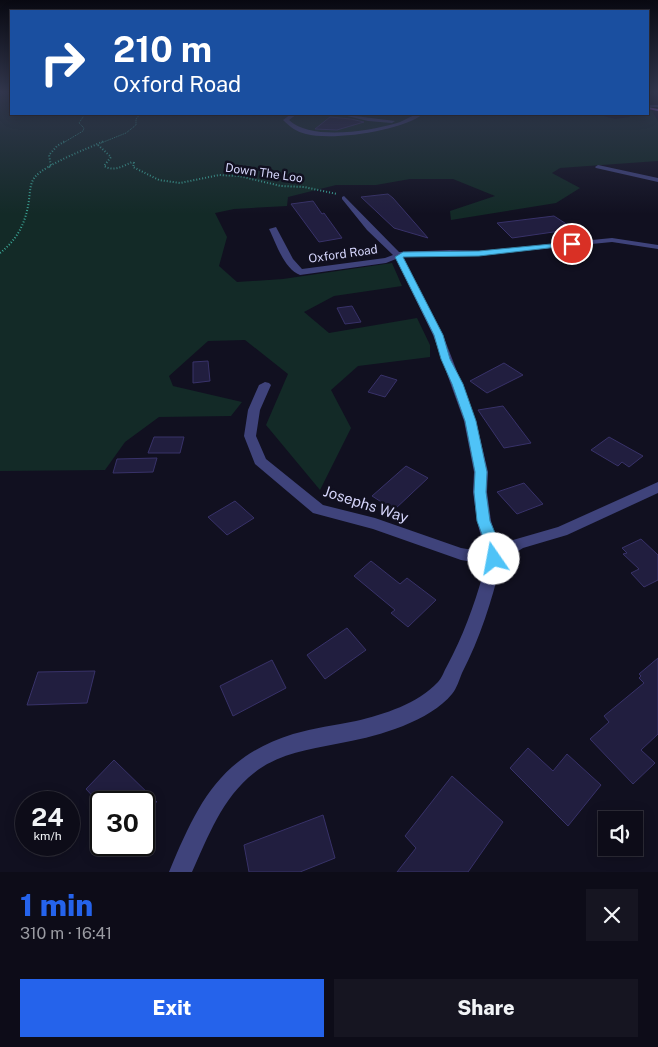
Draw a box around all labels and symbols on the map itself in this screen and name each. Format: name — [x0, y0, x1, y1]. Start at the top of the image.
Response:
street label: Down The Loo — [224, 161, 304, 185]
pin — [551, 223, 593, 265]
street label: Oxford Road — [307, 242, 379, 266]
street label: Josephs Way — [321, 482, 411, 526]
position arrow — [467, 532, 519, 584]
speed limit sign: 30 — [90, 791, 155, 856]

